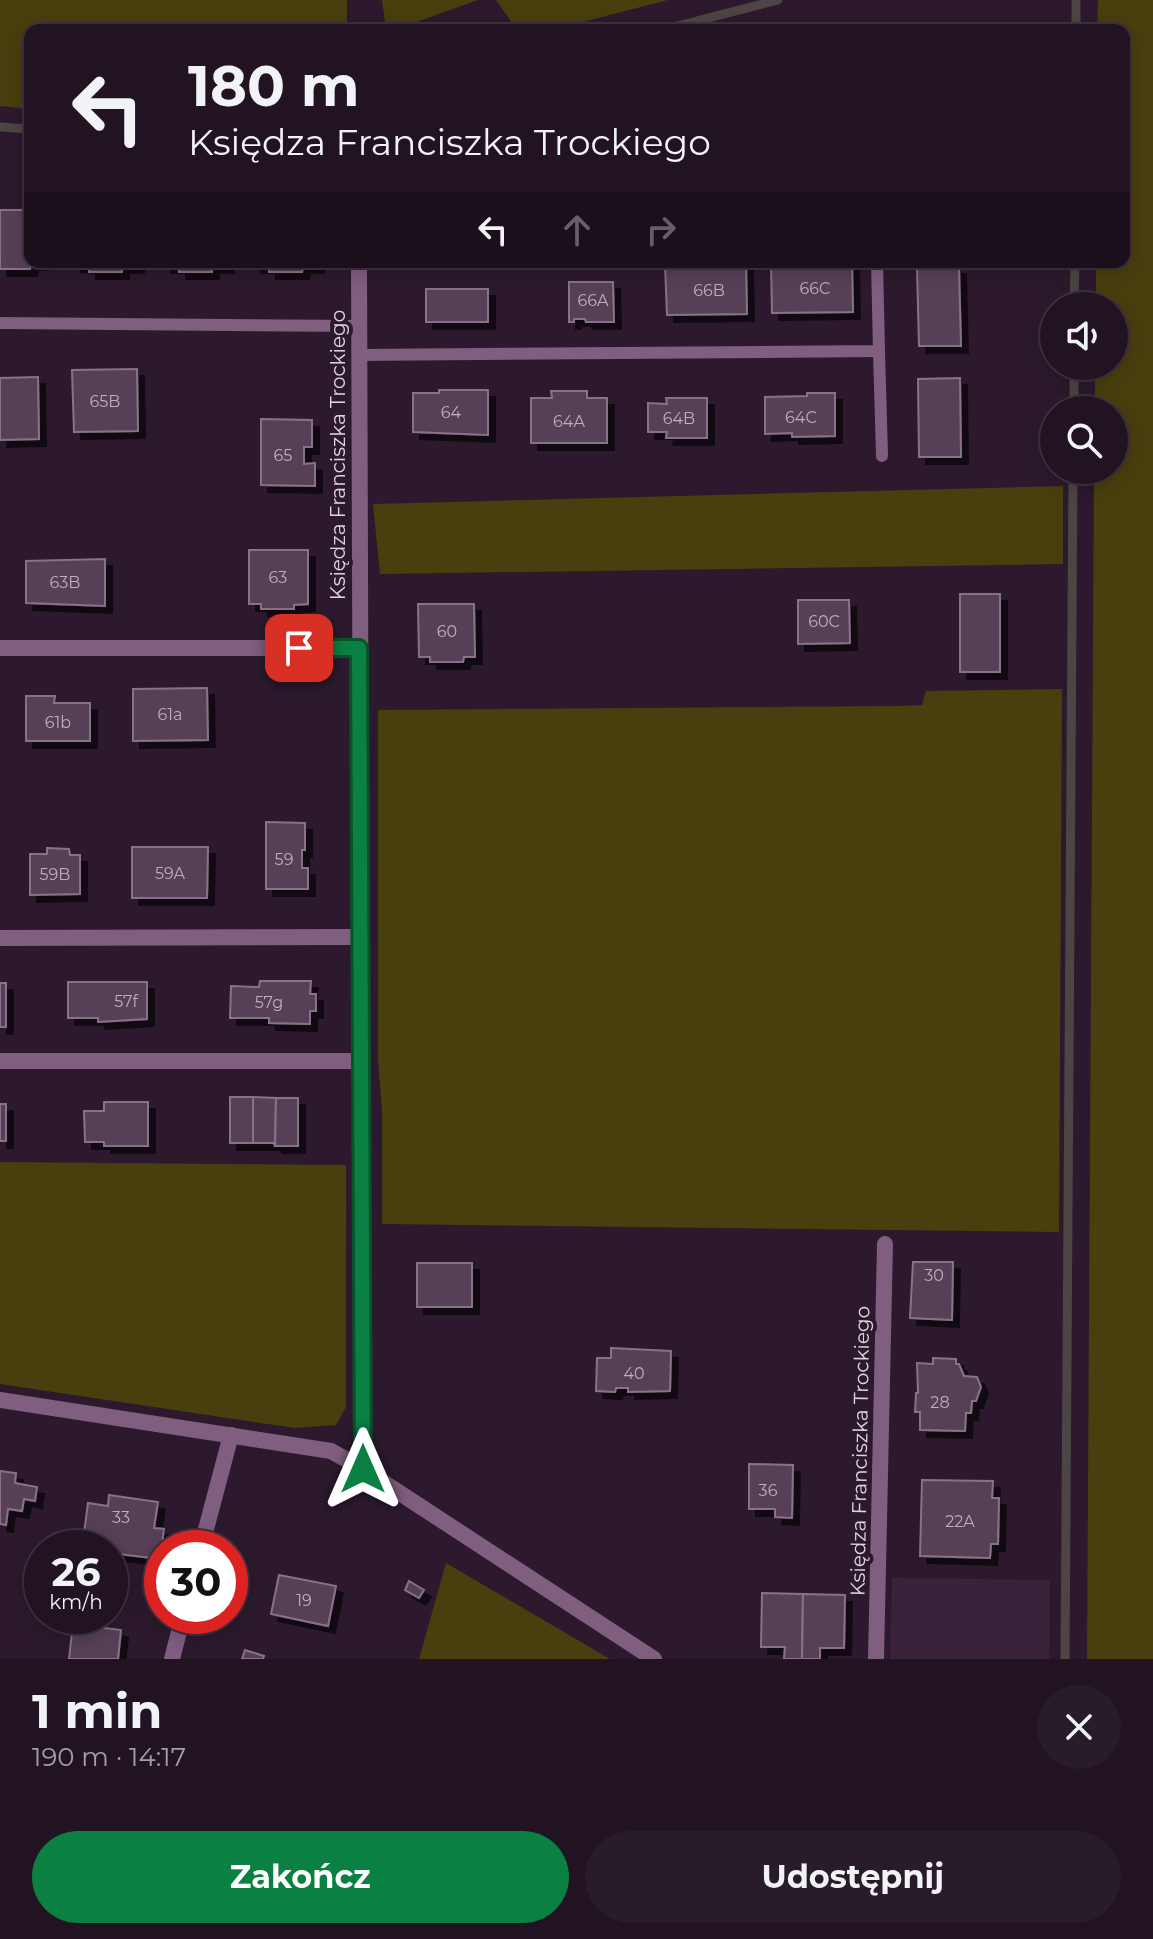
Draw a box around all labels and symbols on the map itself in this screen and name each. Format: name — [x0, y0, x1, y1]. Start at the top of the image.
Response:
house number: 66C — [800, 279, 830, 298]
house number: 66B — [693, 281, 725, 300]
house number: 66A — [577, 291, 609, 310]
street label: Księdza Franciszka Trockiego — [326, 310, 350, 600]
house number: 65B — [90, 392, 120, 411]
house number: 64 — [441, 403, 462, 422]
house number: 64C — [785, 408, 817, 427]
house number: 64B — [663, 409, 695, 428]
house number: 64A — [553, 412, 585, 431]
house number: 65 — [274, 446, 292, 465]
house number: 63 — [269, 568, 287, 587]
house number: 63B — [50, 573, 80, 592]
house number: 60C — [808, 612, 840, 631]
pin — [265, 614, 333, 682]
house number: 60 — [437, 622, 457, 641]
house number: 61a — [158, 705, 182, 724]
house number: 61b — [45, 713, 71, 732]
house number: 59 — [275, 850, 293, 869]
house number: 59A — [155, 864, 186, 883]
house number: 59B — [40, 865, 70, 884]
house number: 57f — [114, 992, 138, 1011]
house number: 57g — [255, 993, 283, 1012]
house number: 30 — [924, 1266, 944, 1285]
street label: Księdza Franciszka Trockiego — [845, 1306, 875, 1596]
house number: 40 — [623, 1364, 645, 1383]
house number: 28 — [930, 1393, 950, 1412]
position arrow — [321, 1427, 405, 1511]
house number: 36 — [759, 1481, 778, 1500]
house number: 33 — [112, 1508, 130, 1527]
house number: 22A — [945, 1512, 975, 1531]
speed limit sign: 30 — [144, 1530, 248, 1634]
house number: 19 — [296, 1591, 312, 1610]

